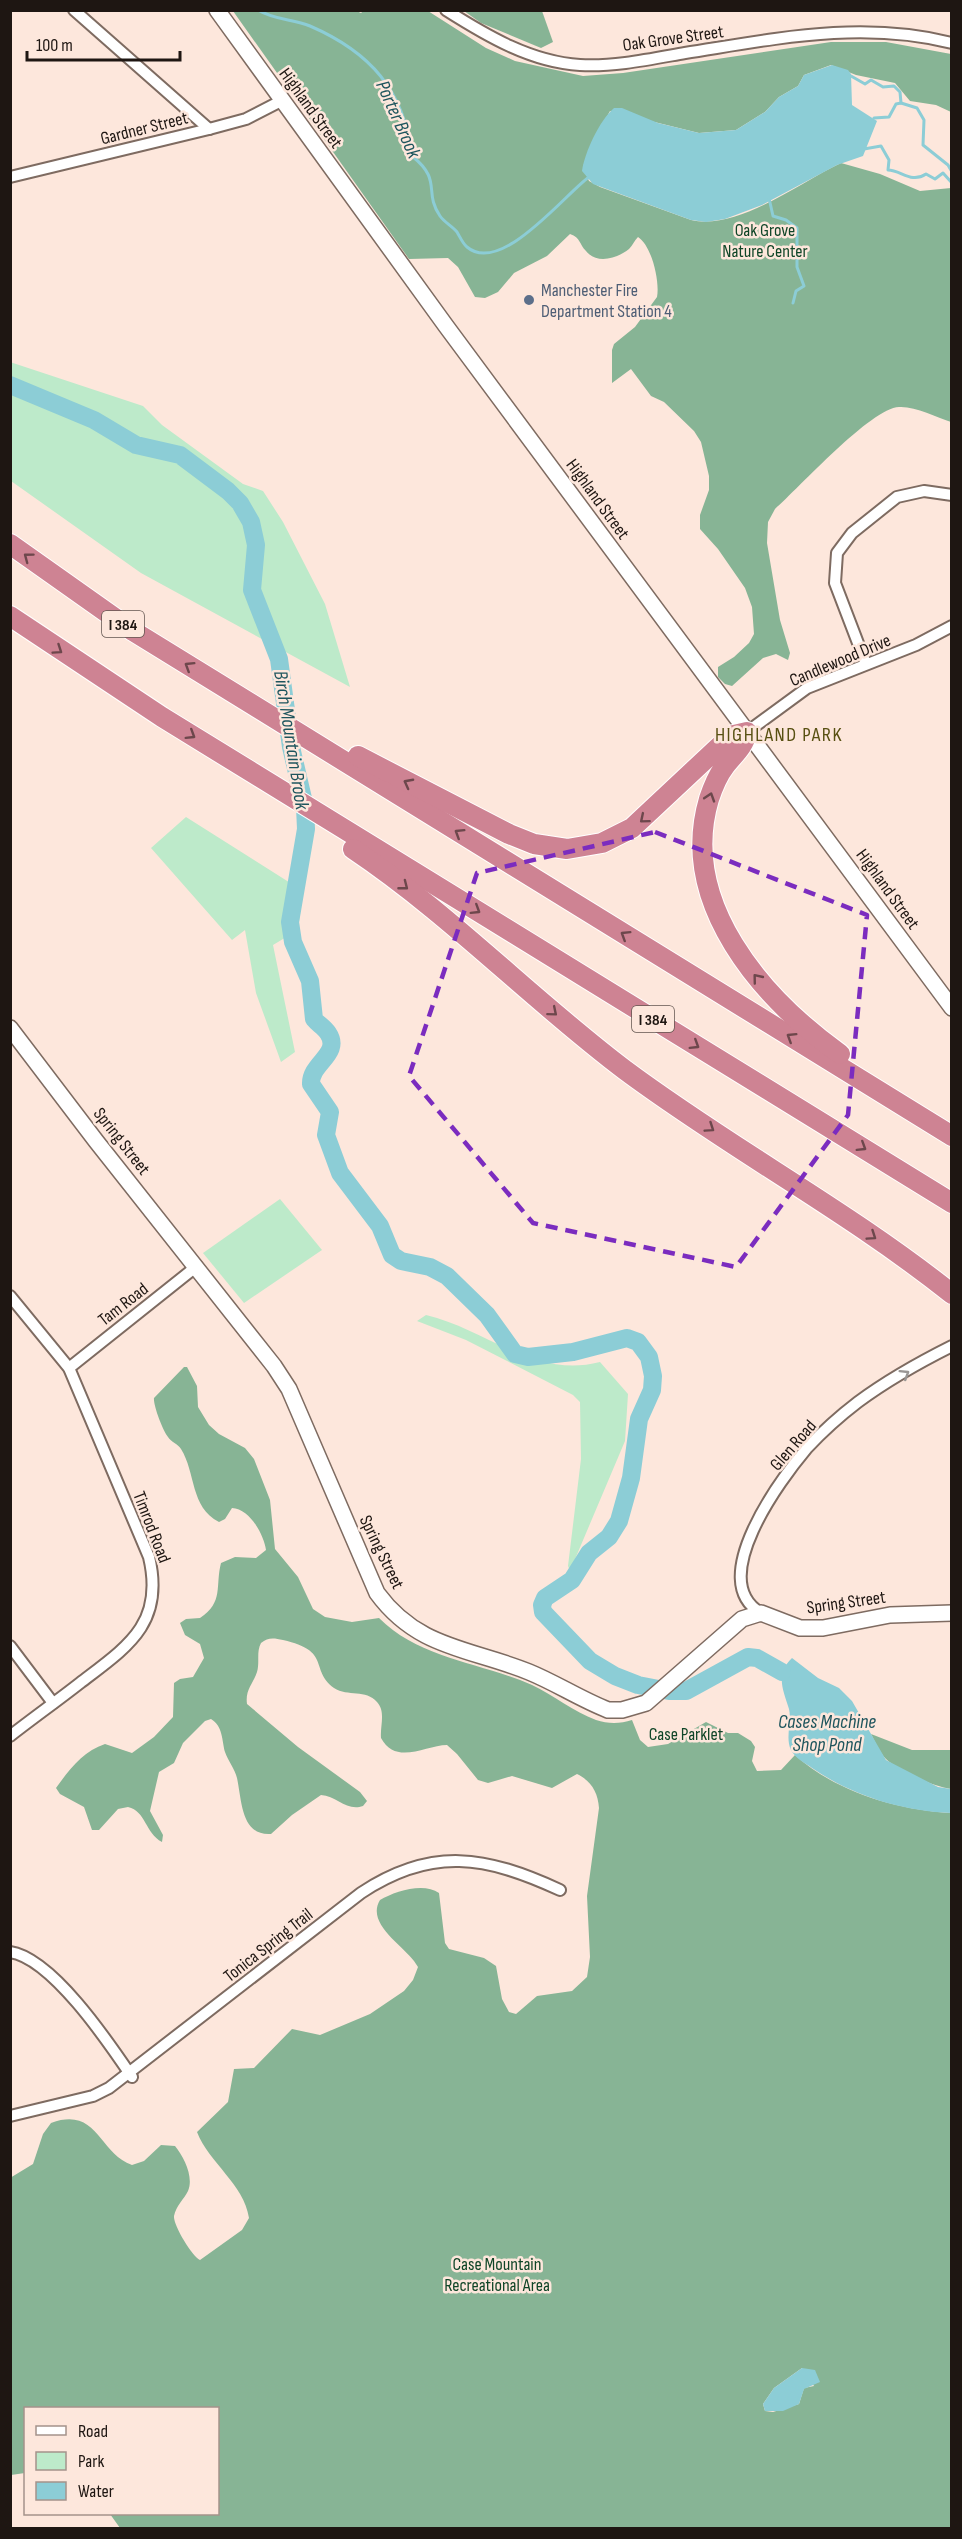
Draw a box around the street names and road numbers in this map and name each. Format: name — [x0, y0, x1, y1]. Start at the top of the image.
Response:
street label: Oak Grove Street — [621, 21, 725, 56]
street label: Highland Street — [275, 64, 347, 153]
street label: Gardner Street — [98, 107, 190, 149]
street label: Highland Street — [562, 455, 634, 544]
road number: I 384 — [102, 611, 144, 637]
street label: Candlewood Drive — [786, 630, 894, 691]
street label: Highland Street — [852, 845, 924, 934]
road number: I 384 — [632, 1006, 674, 1032]
street label: Spring Street — [89, 1104, 155, 1179]
street label: Tam Road — [94, 1278, 152, 1330]
street label: Glen Road — [766, 1416, 821, 1475]
street label: Timrod Road — [128, 1488, 175, 1566]
street label: Spring Street — [355, 1512, 409, 1593]
street label: Spring Street — [805, 1587, 887, 1618]
street label: Tonica Spring Trail — [220, 1904, 317, 1987]

